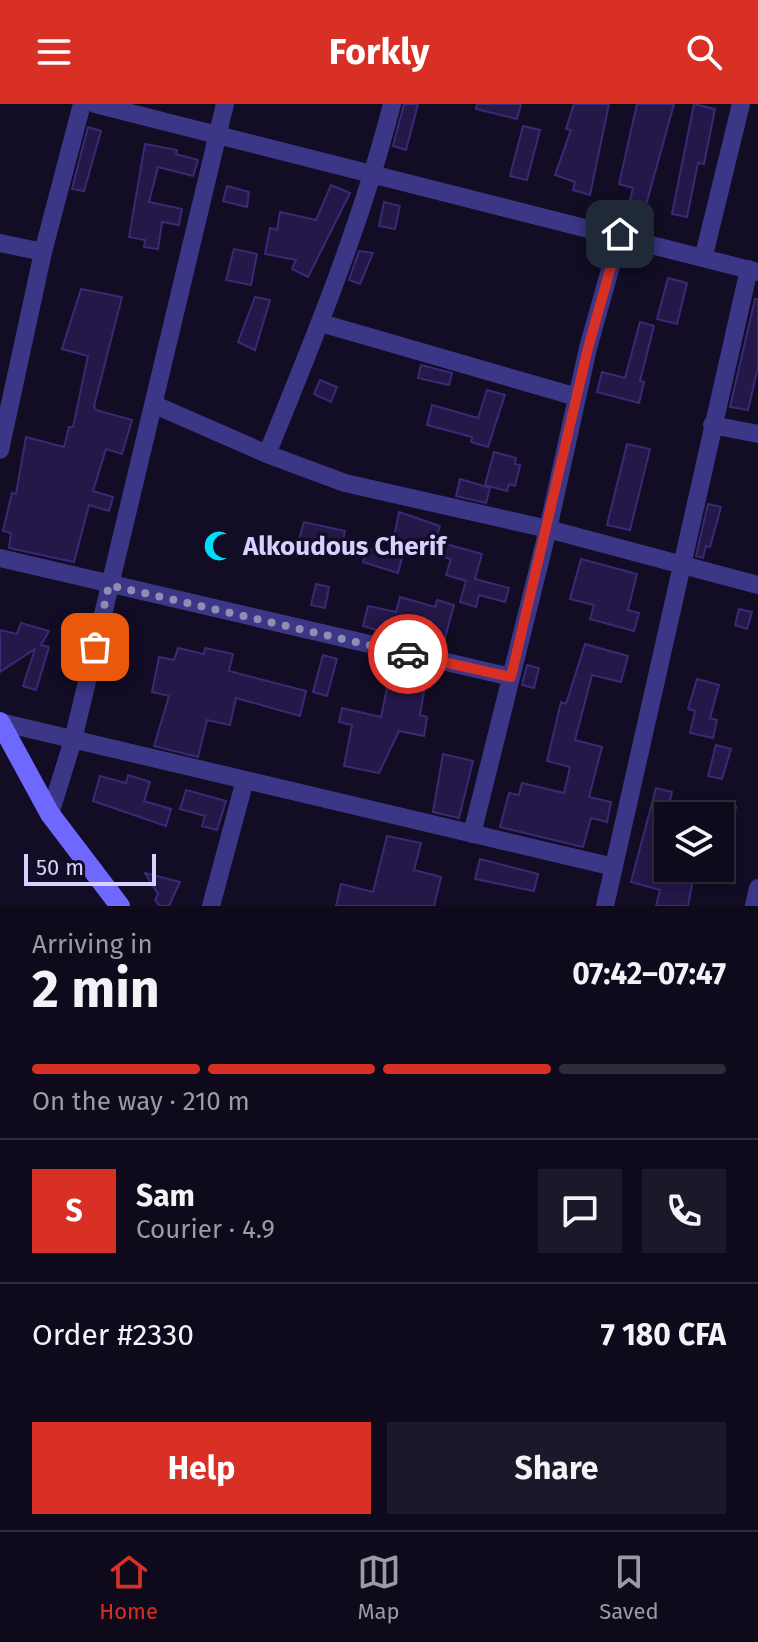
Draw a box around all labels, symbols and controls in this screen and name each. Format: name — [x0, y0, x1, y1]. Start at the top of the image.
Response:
icon: menu — [32, 30, 76, 74]
text: Forkly — [329, 30, 429, 74]
icon: search — [682, 30, 726, 74]
pin — [586, 200, 654, 268]
icon: home — [598, 212, 642, 256]
mosque icon: Alkoudous Cherif — [202, 529, 236, 563]
place label: Alkoudous Cherif — [242, 531, 448, 562]
pin — [61, 613, 129, 681]
courier — [368, 614, 448, 694]
icon: bag — [73, 625, 117, 669]
icon: car — [386, 632, 430, 676]
map controls — [654, 802, 734, 882]
button: layers — [654, 802, 734, 882]
scale bar — [24, 850, 156, 886]
text: 50 m — [36, 854, 84, 881]
text: Arriving in — [32, 929, 153, 960]
text: 07:42–07:47 — [572, 956, 726, 992]
text: 2 min — [32, 958, 160, 1021]
text: On the way · 210 m — [32, 1086, 250, 1117]
button: chat — [538, 1169, 622, 1253]
button: phone — [642, 1169, 726, 1253]
text: Sam — [136, 1178, 195, 1214]
text: S — [65, 1193, 83, 1229]
text: Courier · 4.9 — [136, 1214, 275, 1245]
text: Order #2330 — [32, 1317, 194, 1353]
text: 7 180 CFA — [601, 1317, 726, 1353]
button: Help — [32, 1422, 371, 1514]
button: Share — [387, 1422, 726, 1514]
tab: Home — [99, 1550, 158, 1625]
tab: Map — [357, 1550, 401, 1625]
tab: Saved — [599, 1550, 659, 1625]

